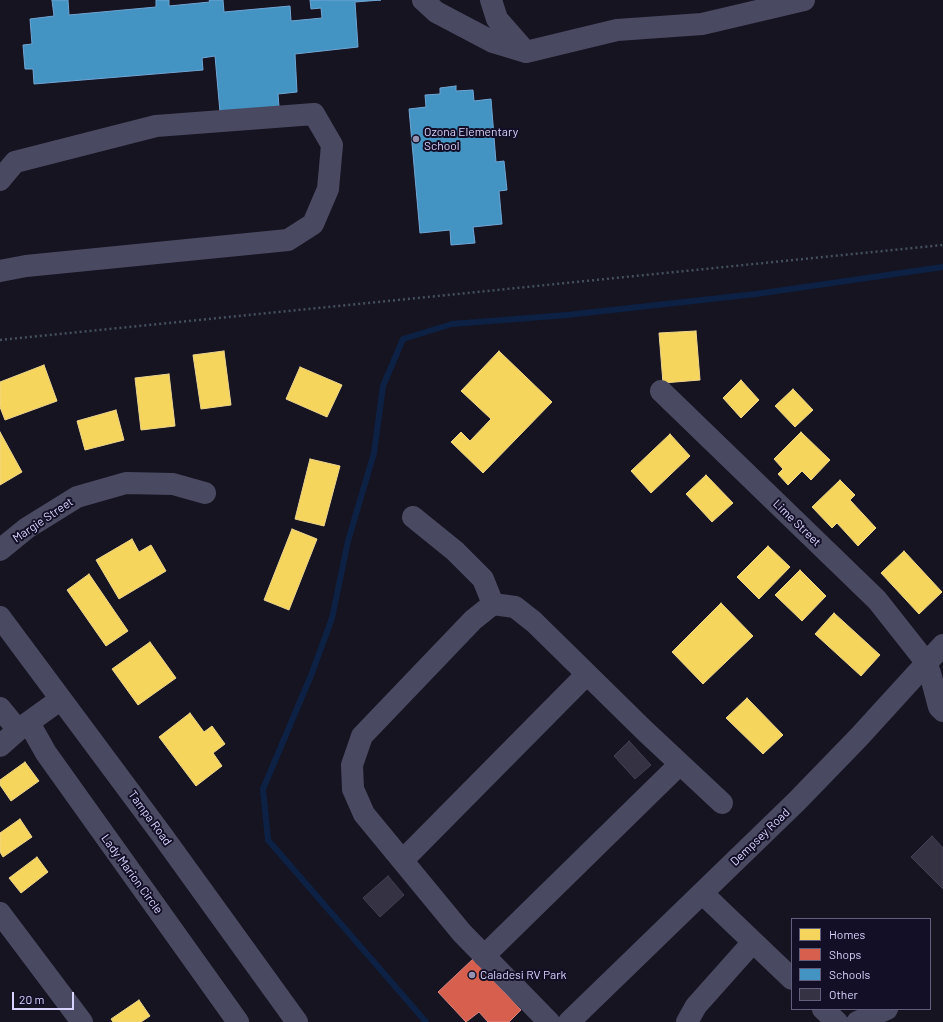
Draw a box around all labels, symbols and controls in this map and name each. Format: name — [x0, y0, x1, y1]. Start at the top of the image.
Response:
place label: Ozona Elementary School — [424, 125, 518, 153]
marker: Ozona Elementary School — [411, 134, 421, 144]
street label: Margie Street — [10, 494, 76, 546]
street label: Lime Street — [770, 497, 824, 549]
street label: Tampa Road — [125, 788, 175, 848]
street label: Dempsey Road — [727, 805, 793, 869]
street label: Lady Marion Circle — [98, 831, 166, 917]
legend — [791, 918, 931, 1010]
text: Homes — [829, 927, 865, 941]
text: Shops — [829, 947, 861, 961]
text: Schools — [829, 967, 870, 981]
place label: Caladesi RV Park — [480, 968, 567, 982]
marker: Caladesi RV Park — [467, 970, 477, 980]
scale bar — [14, 984, 76, 1010]
text: Other — [829, 987, 858, 1001]
text: 20 m — [19, 992, 45, 1006]

